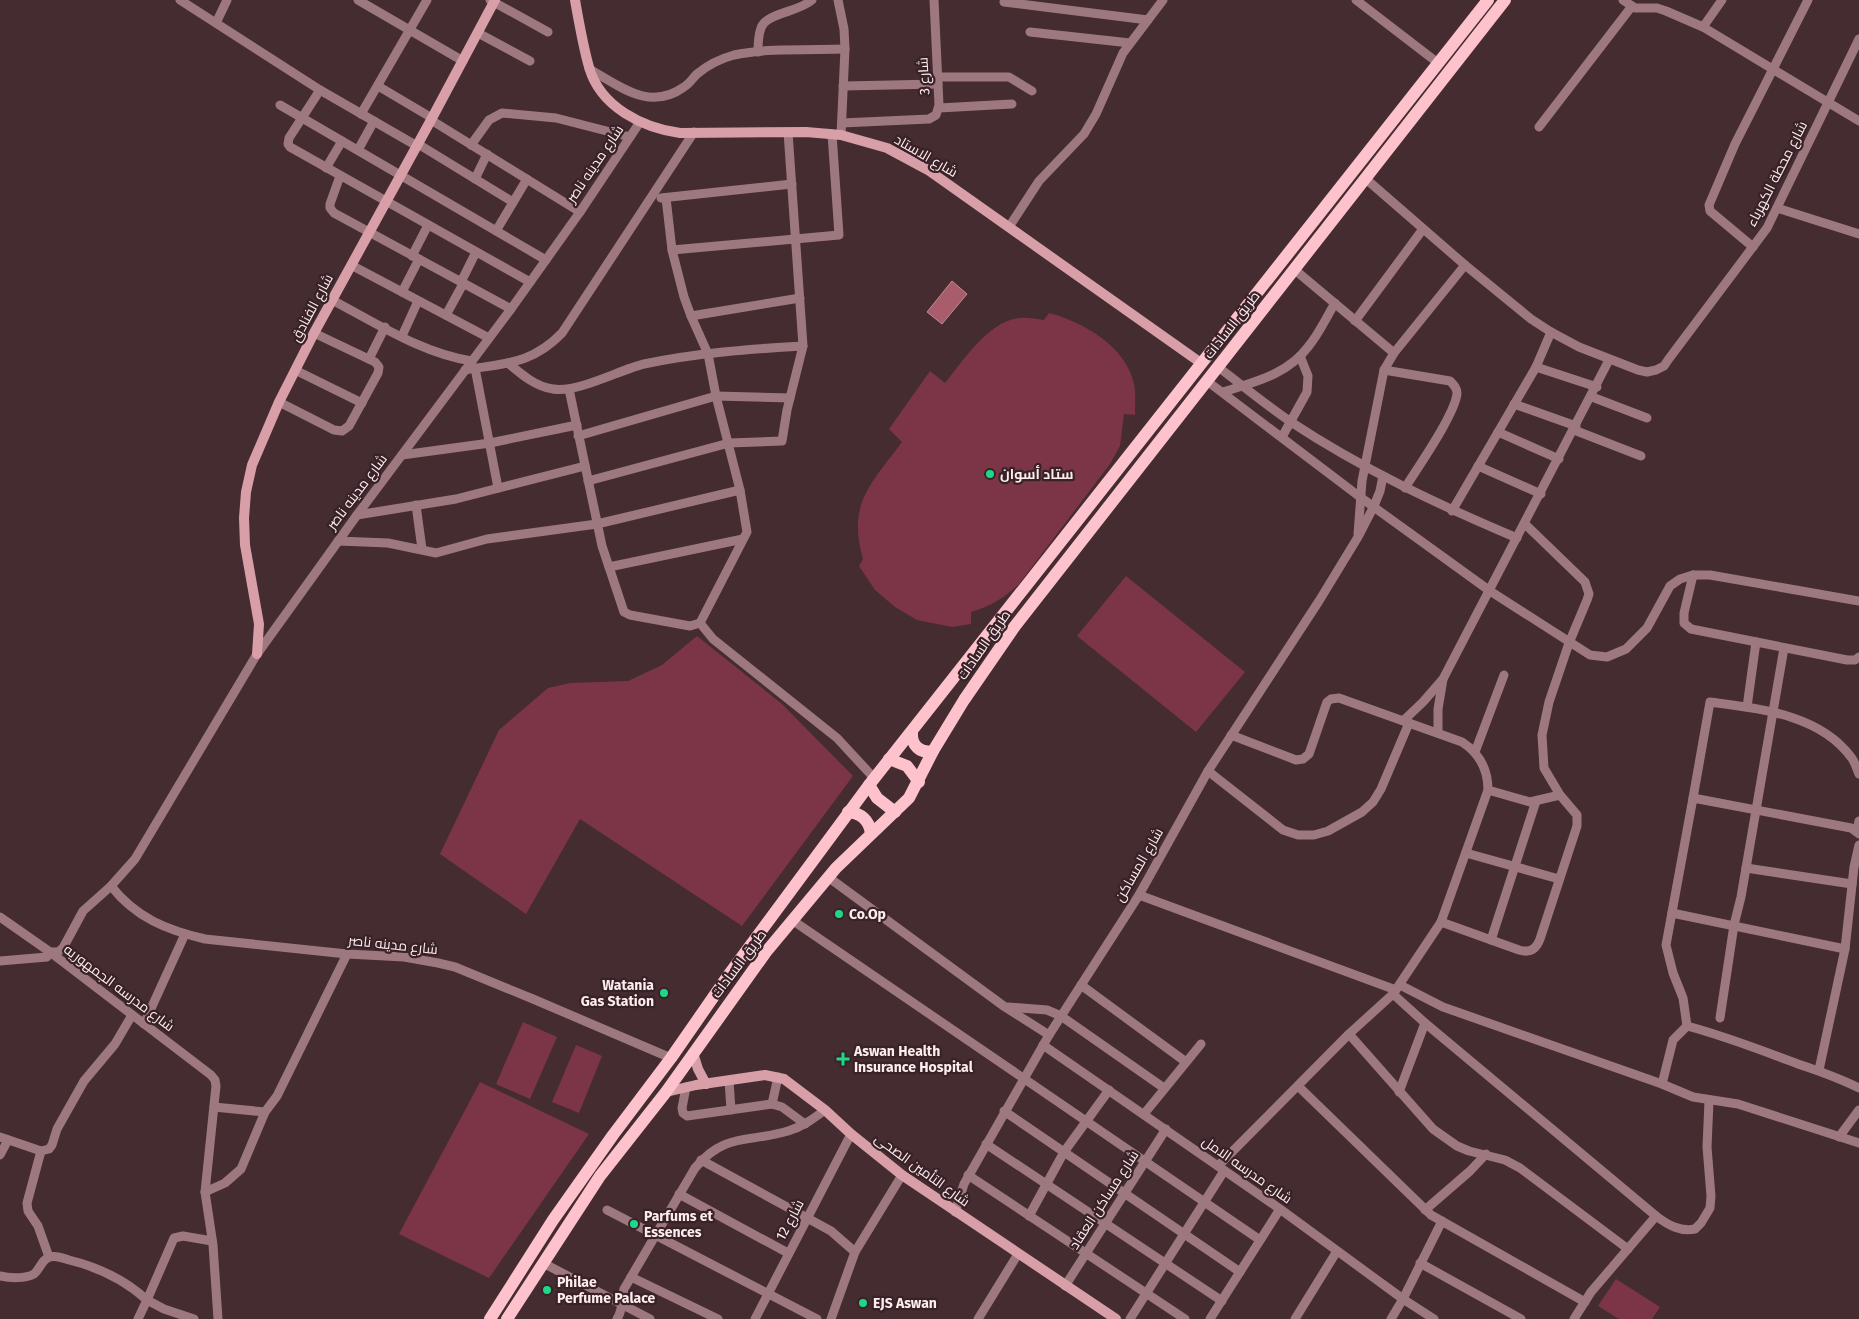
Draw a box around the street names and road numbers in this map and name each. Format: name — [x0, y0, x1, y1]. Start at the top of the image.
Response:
street label: شارع 3 — [915, 57, 933, 95]
street label: شارع محطة الكهرباء — [1743, 118, 1811, 230]
street label: شارع مدينه ناصر — [562, 122, 627, 207]
street label: شارع الاستاد — [891, 131, 961, 181]
street label: شارع الفنادق — [287, 271, 337, 345]
street label: طريق السادات — [1200, 288, 1264, 362]
street label: شارع مدينه ناصر — [323, 451, 391, 534]
street label: طريق السادات — [954, 607, 1014, 683]
street label: شارع المساكن — [1111, 825, 1167, 905]
street label: طريق السادات — [708, 927, 770, 1001]
street label: شارع مدينه ناصر — [346, 932, 439, 958]
street label: شارع مدرسه الجمهوريه — [60, 941, 178, 1035]
street label: شارع التأمين الصحى — [871, 1129, 974, 1210]
street label: شارع مدرسه الامل — [1199, 1133, 1295, 1207]
street label: شارع مساكن العقاد — [1066, 1147, 1142, 1253]
street label: شارع 12 — [772, 1197, 808, 1243]

